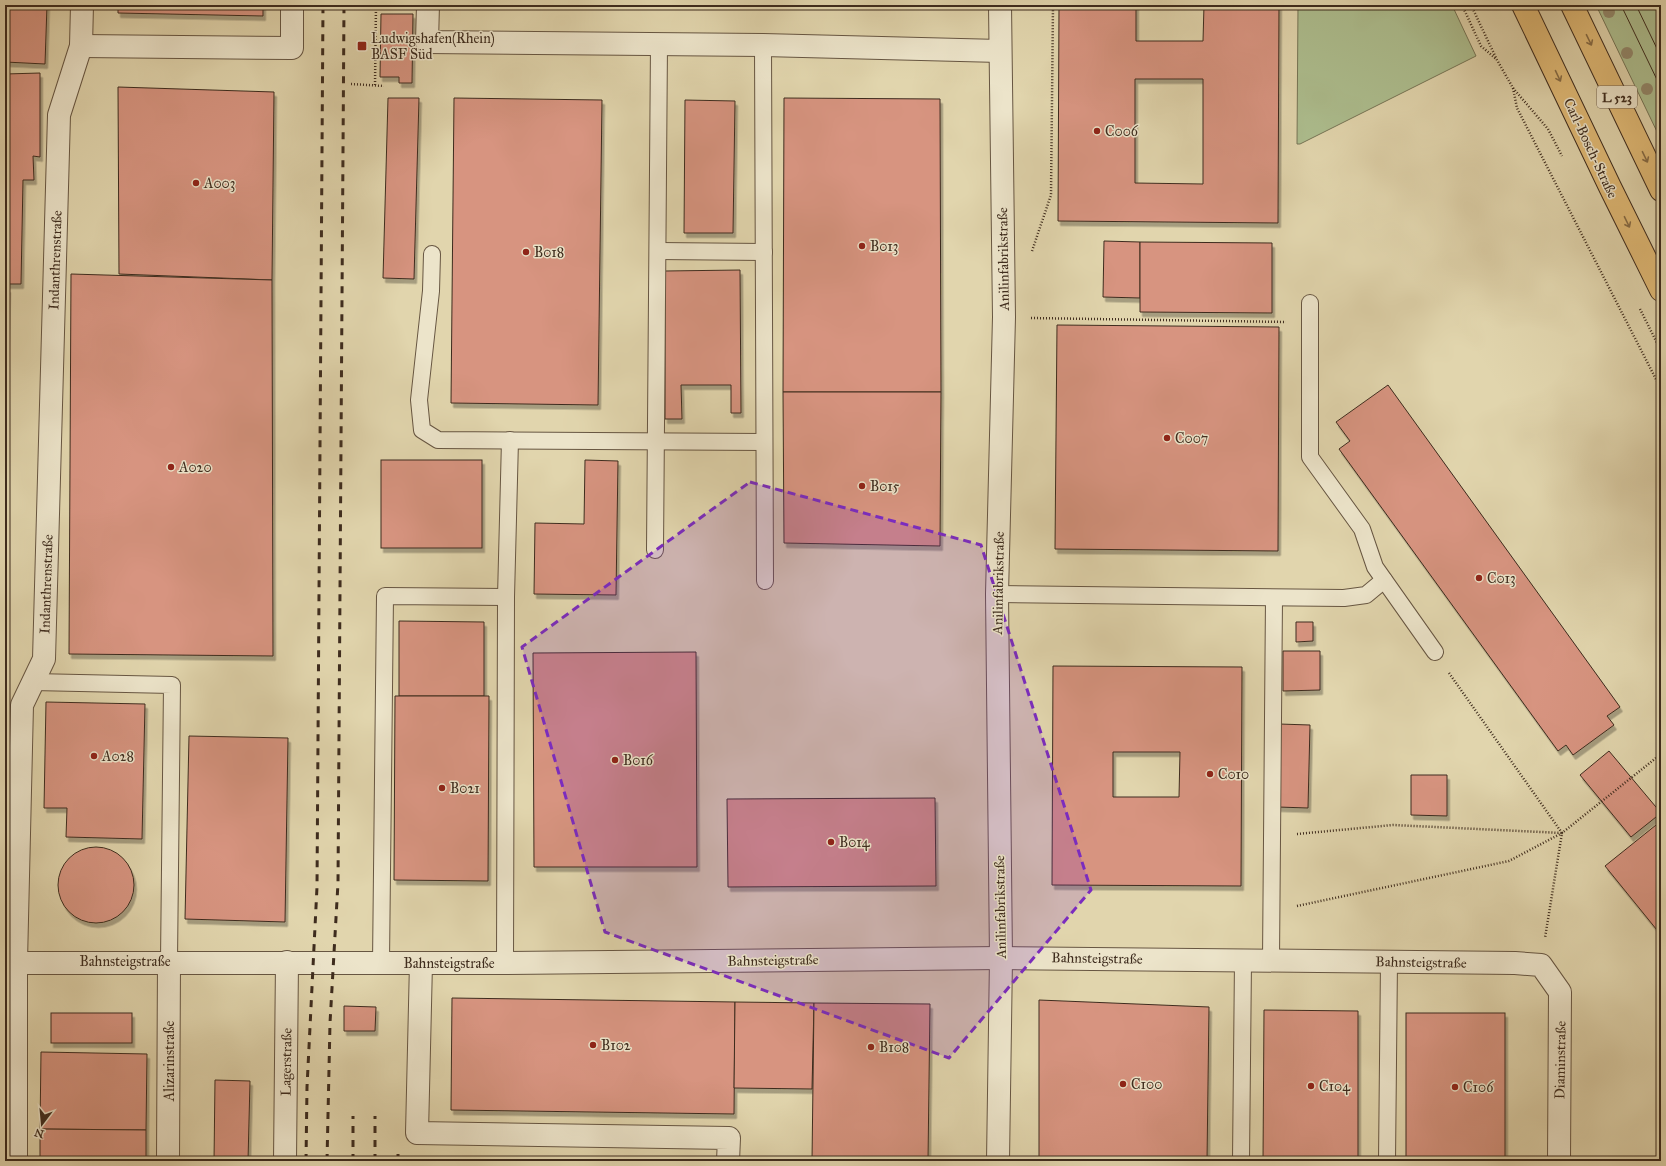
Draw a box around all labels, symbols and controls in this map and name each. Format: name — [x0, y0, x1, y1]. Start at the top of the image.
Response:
place label: Ludwigshafen(Rhein) BASF Süd — [371, 30, 495, 63]
one-way arrow — [1586, 34, 1593, 46]
marker: Ludwigshafen(Rhein) BASF Süd — [356, 40, 368, 52]
one-way arrow — [1555, 70, 1562, 82]
road number: L 523 — [1597, 86, 1637, 108]
street label: Carl-Bosch-Straße — [1560, 96, 1621, 201]
place label: C006 — [1105, 123, 1139, 140]
marker: C006 — [1092, 126, 1102, 136]
one-way arrow — [1642, 151, 1650, 163]
place label: A003 — [203, 175, 235, 192]
marker: A003 — [191, 178, 201, 188]
street label: Anilinfabrikstraße — [994, 207, 1013, 312]
street label: Indanthrenstraße — [45, 210, 66, 310]
one-way arrow — [1624, 216, 1631, 228]
place label: B013 — [870, 238, 898, 255]
marker: B013 — [857, 241, 867, 251]
place label: B018 — [534, 244, 564, 261]
marker: B018 — [521, 247, 531, 257]
place label: C007 — [1175, 430, 1208, 447]
marker: C007 — [1162, 433, 1172, 443]
place label: A020 — [178, 459, 212, 476]
marker: A020 — [166, 462, 176, 472]
place label: B015 — [870, 478, 900, 495]
marker: B015 — [857, 481, 867, 491]
street label: Anilinfabrikstraße — [989, 531, 1008, 636]
street label: Indanthrenstraße — [36, 534, 57, 634]
place label: C013 — [1487, 570, 1516, 587]
marker: C013 — [1474, 573, 1484, 583]
place label: A028 — [101, 748, 134, 765]
marker: A028 — [89, 751, 99, 761]
place label: B016 — [623, 752, 654, 769]
marker: B016 — [610, 755, 620, 765]
place label: C010 — [1218, 766, 1249, 783]
marker: C010 — [1205, 769, 1215, 779]
place label: B021 — [450, 780, 480, 797]
marker: B021 — [437, 783, 447, 793]
place label: B014 — [839, 834, 871, 851]
marker: B014 — [826, 837, 836, 847]
street label: Anilinfabrikstraße — [991, 855, 1010, 960]
street label: Bahnsteigstraße — [1051, 949, 1143, 968]
street label: Bahnsteigstraße — [727, 951, 819, 970]
street label: Bahnsteigstraße — [79, 953, 171, 970]
street label: Bahnsteigstraße — [1375, 953, 1467, 972]
street label: Bahnsteigstraße — [403, 955, 495, 972]
street label: Alizarinstraße — [161, 1021, 178, 1102]
street label: Diaminstraße — [1551, 1021, 1570, 1099]
street label: Lagerstraße — [277, 1028, 296, 1096]
place label: B102 — [601, 1037, 631, 1054]
place label: B108 — [879, 1039, 909, 1056]
marker: B102 — [588, 1040, 598, 1050]
marker: B108 — [866, 1042, 876, 1052]
place label: C100 — [1131, 1076, 1162, 1093]
place label: C104 — [1319, 1078, 1351, 1095]
marker: C100 — [1118, 1079, 1128, 1089]
place label: C106 — [1463, 1079, 1494, 1096]
marker: C104 — [1306, 1081, 1316, 1091]
marker: C106 — [1450, 1082, 1460, 1092]
north arrow — [22, 1104, 62, 1144]
text: N — [32, 1125, 46, 1141]

